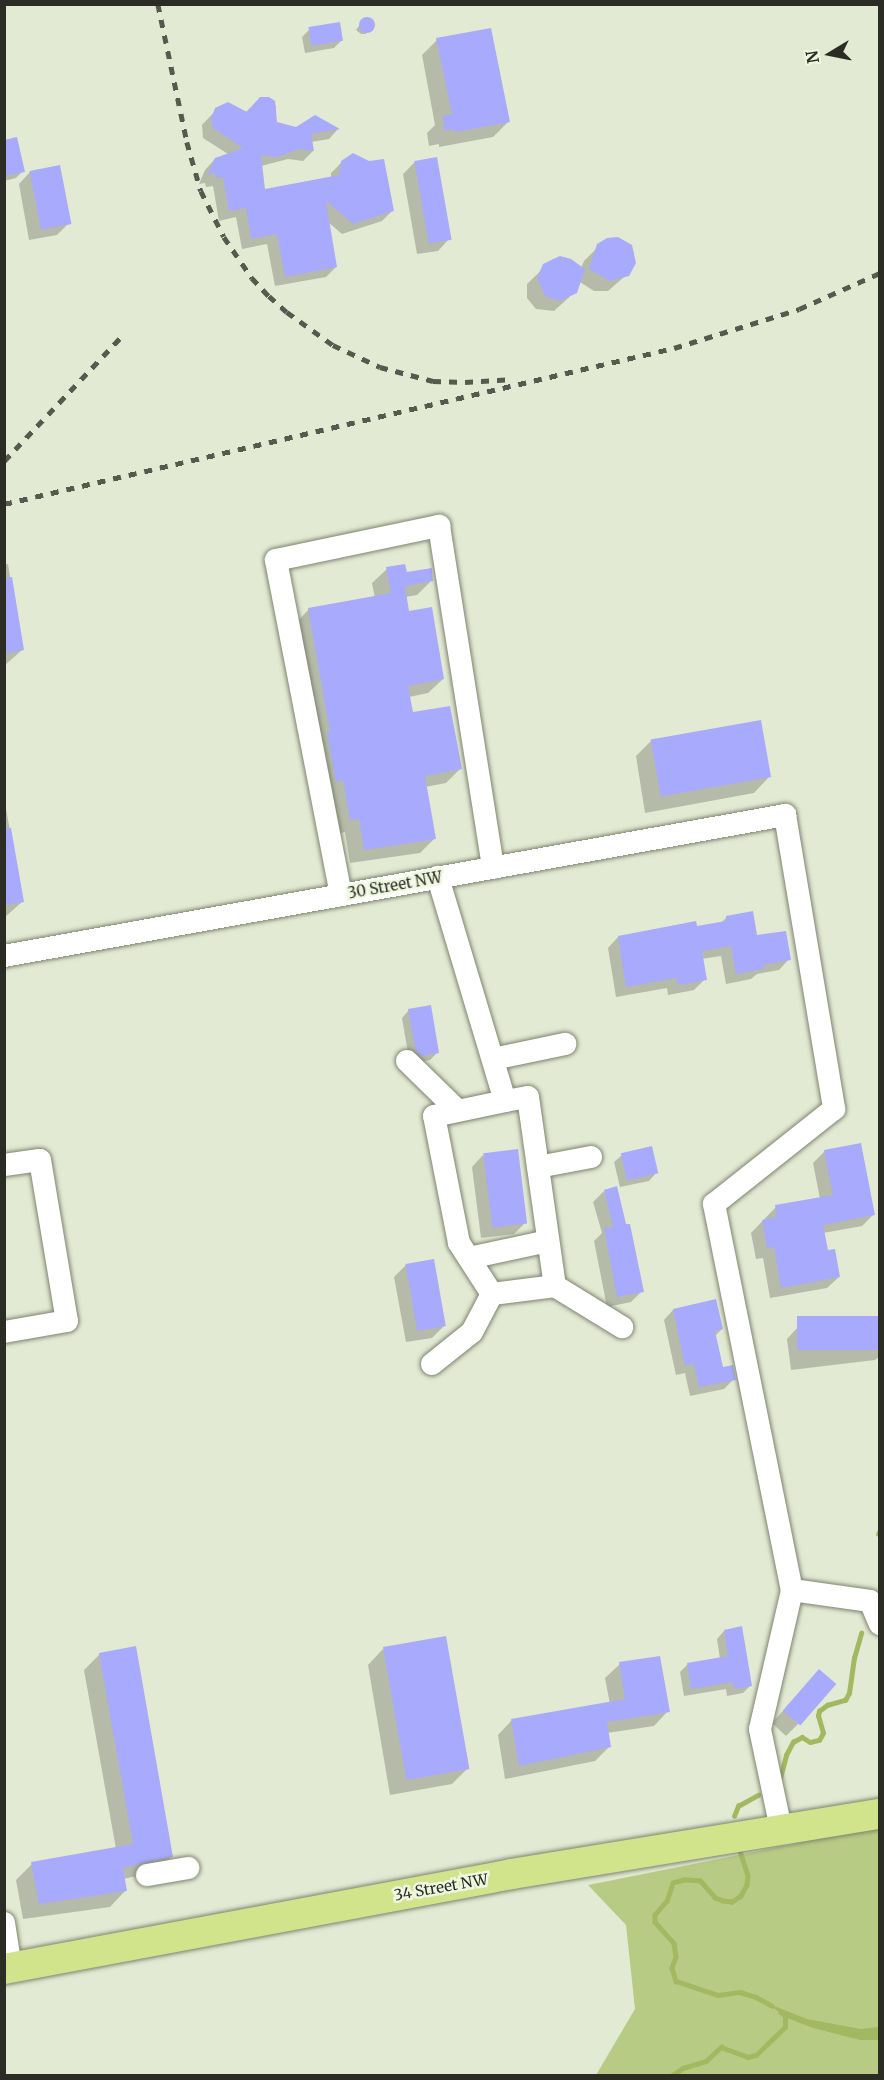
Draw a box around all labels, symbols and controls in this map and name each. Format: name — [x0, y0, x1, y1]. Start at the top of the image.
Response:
north arrow — [800, 24, 860, 84]
text: N — [801, 49, 823, 65]
street label: 30 Street NW — [347, 868, 443, 902]
street label: 34 Street NW — [393, 1870, 489, 1904]

